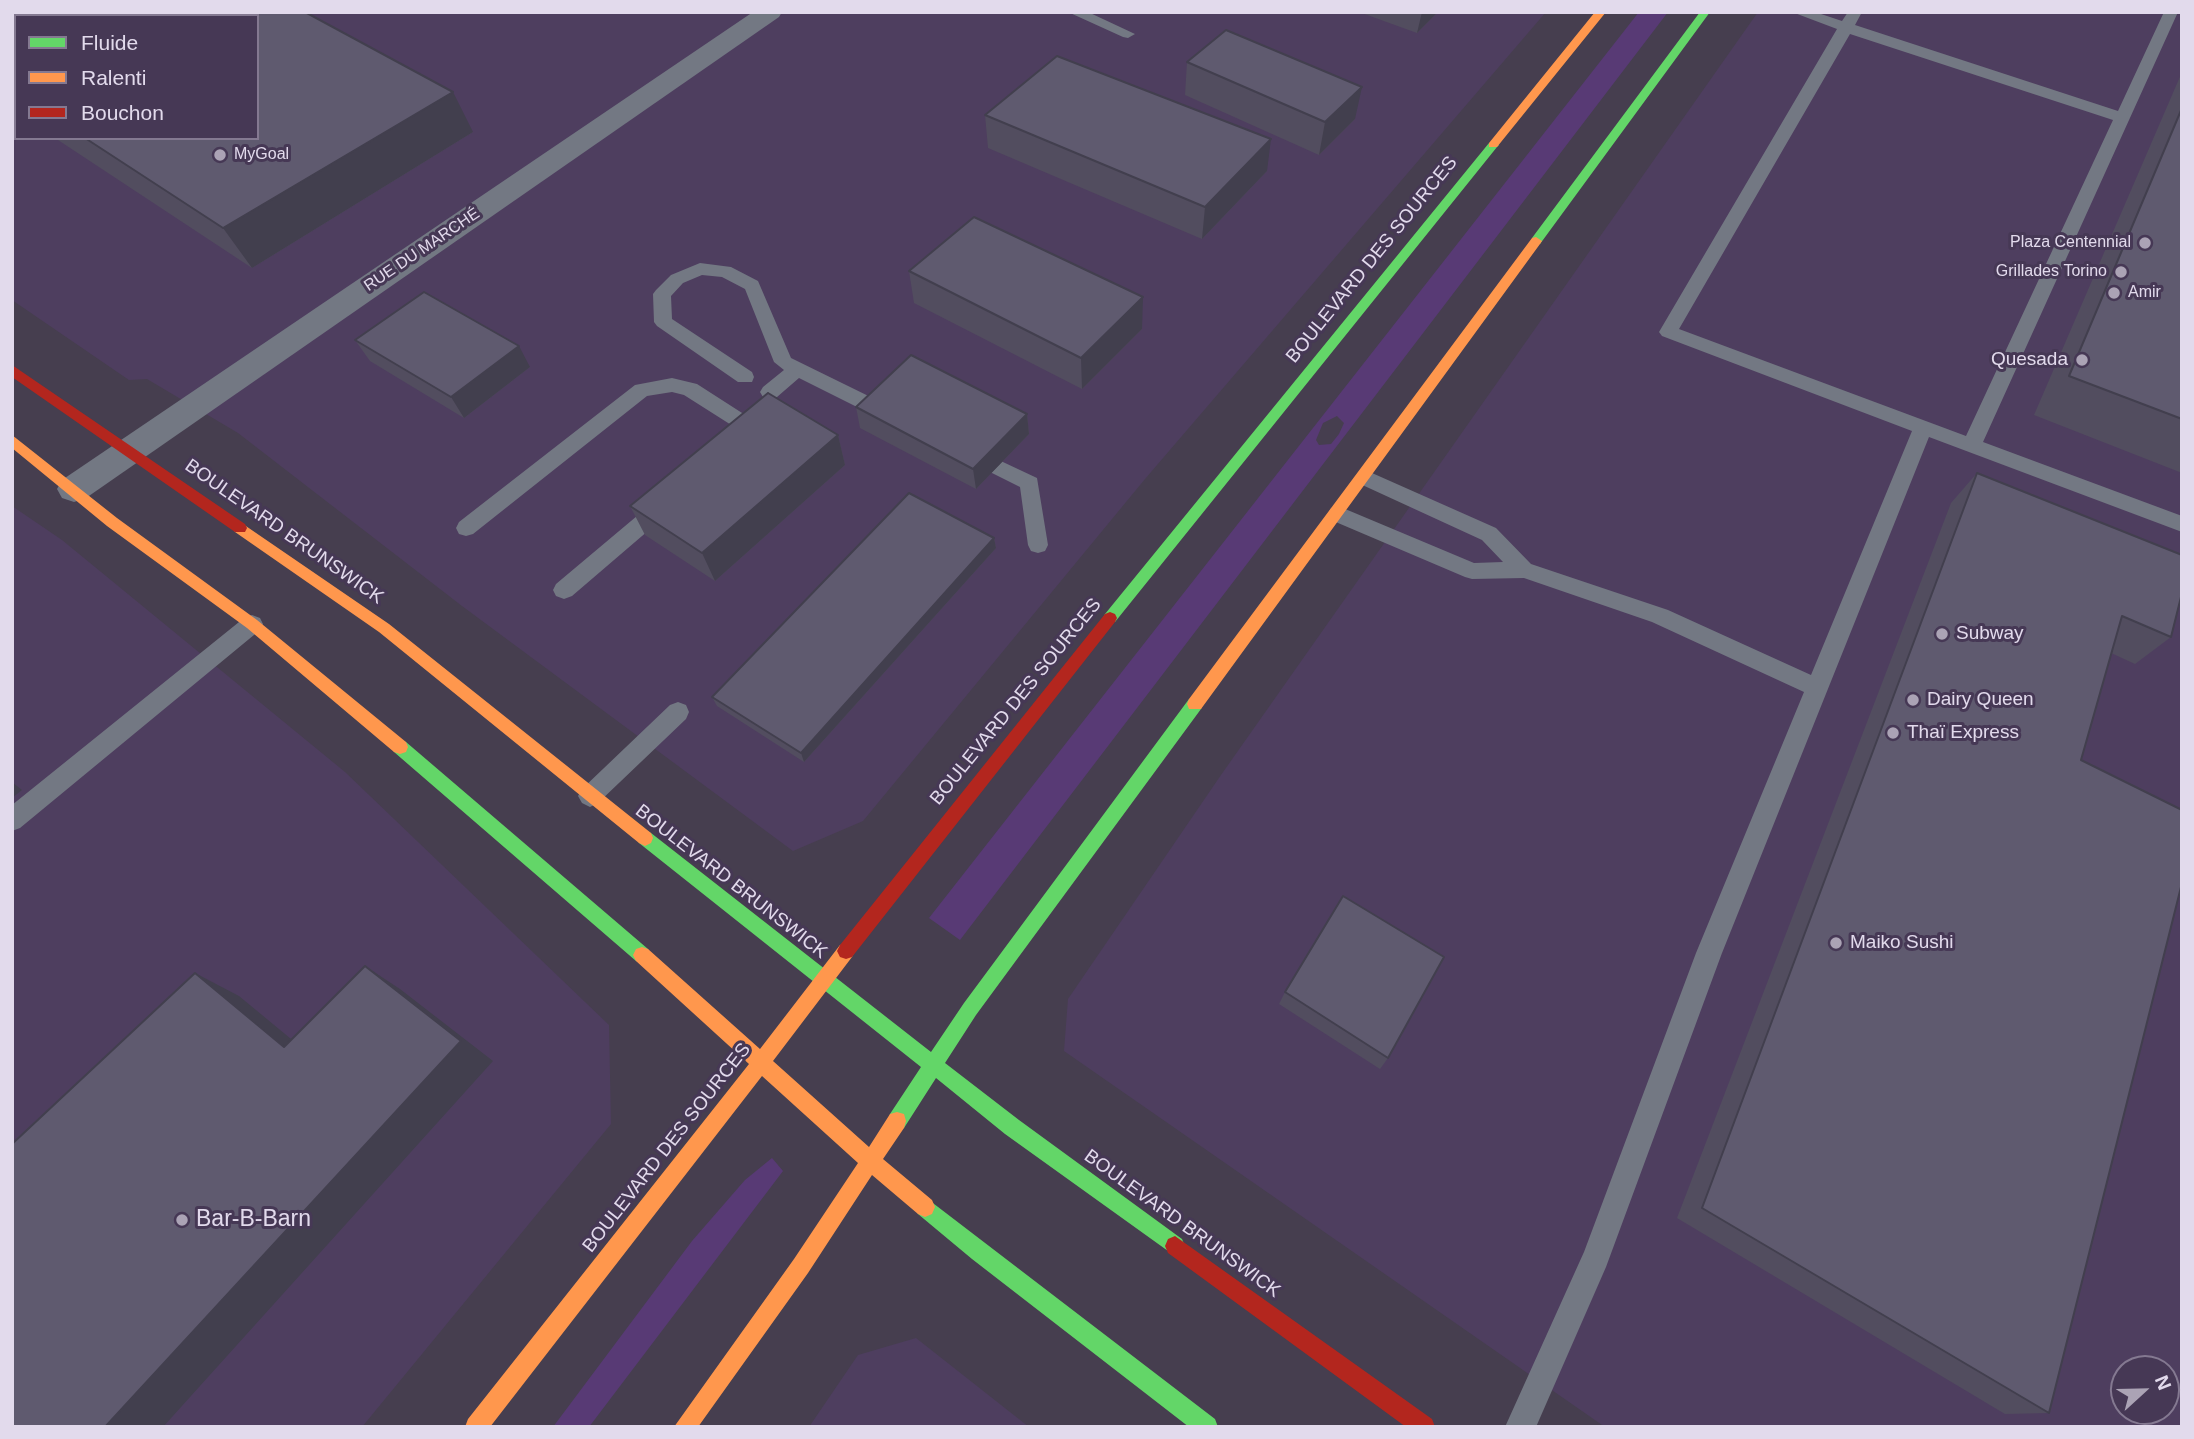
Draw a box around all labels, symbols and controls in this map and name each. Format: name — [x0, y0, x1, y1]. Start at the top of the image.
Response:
legend — [14, 14, 259, 140]
text: Fluide — [81, 31, 138, 54]
text: Ralenti — [81, 66, 146, 89]
text: Bouchon — [81, 101, 164, 124]
place label: MyGoal — [234, 145, 289, 165]
marker: MyGoal — [212, 147, 228, 163]
street label: BOULEVARD DES SOURCES — [1282, 152, 1462, 368]
street label: RUE DU MARCHÉ — [361, 204, 483, 296]
place label: Plaza Centennial — [2010, 233, 2131, 253]
marker: Plaza Centennial — [2137, 235, 2153, 251]
place label: Grillades Torino — [1996, 262, 2107, 282]
marker: Grillades Torino — [2113, 264, 2129, 280]
place label: Amir — [2128, 283, 2161, 303]
marker: Amir — [2106, 285, 2122, 301]
place label: Quesada — [1991, 349, 2068, 371]
marker: Quesada — [2074, 352, 2090, 368]
street label: BOULEVARD BRUNSWICK — [180, 455, 388, 609]
street label: BOULEVARD DES SOURCES — [926, 594, 1106, 810]
place label: Subway — [1956, 623, 2024, 645]
marker: Subway — [1934, 626, 1950, 642]
place label: Dairy Queen — [1927, 689, 2034, 711]
marker: Dairy Queen — [1905, 692, 1921, 708]
place label: Thaï Express — [1907, 722, 2019, 744]
marker: Thaï Express — [1885, 725, 1901, 741]
street label: BOULEVARD BRUNSWICK — [631, 800, 831, 964]
place label: Maiko Sushi — [1850, 932, 1953, 954]
marker: Maiko Sushi — [1828, 935, 1844, 951]
street label: BOULEVARD DES SOURCES — [578, 1039, 756, 1257]
street label: BOULEVARD BRUNSWICK — [1079, 1145, 1285, 1303]
place label: Bar-B-Barn — [196, 1206, 311, 1234]
marker: Bar-B-Barn — [174, 1212, 190, 1228]
north arrow — [2110, 1355, 2180, 1425]
text: N — [2151, 1372, 2175, 1393]

